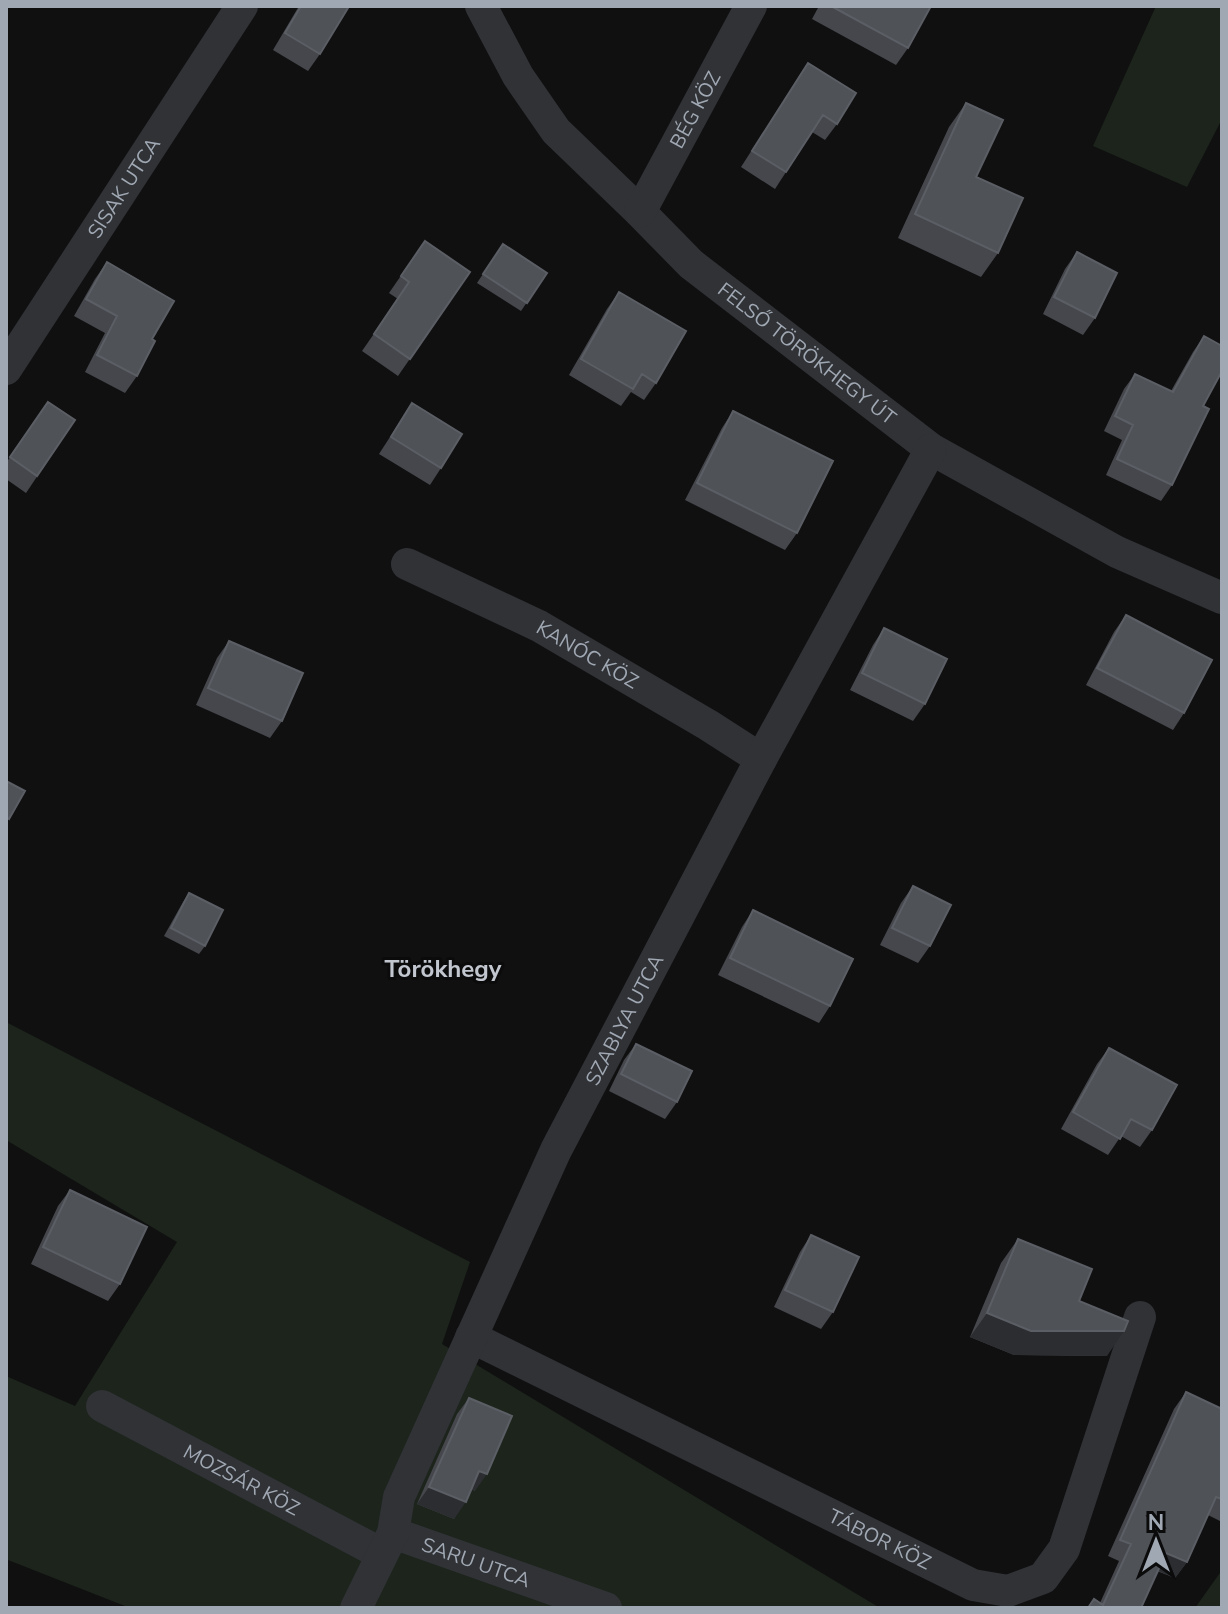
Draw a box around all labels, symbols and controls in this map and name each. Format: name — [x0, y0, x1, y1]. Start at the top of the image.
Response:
street label: BÉG KÖZ — [664, 67, 727, 153]
street label: SISAK UTCA — [81, 132, 167, 244]
street label: FELSŐ TÖRÖKHEGY ÚT — [712, 276, 901, 431]
street label: KANÓC KÖZ — [531, 614, 643, 695]
street label: SZABLYA UTCA — [579, 950, 670, 1090]
district label: Törökhegy — [385, 953, 502, 985]
street label: MOZSÁR KÖZ — [179, 1438, 305, 1522]
north arrow — [1116, 1502, 1196, 1582]
street label: TÁBOR KÖZ — [824, 1503, 936, 1576]
text: N — [1148, 1508, 1164, 1538]
street label: SARU UTCA — [418, 1531, 534, 1594]

